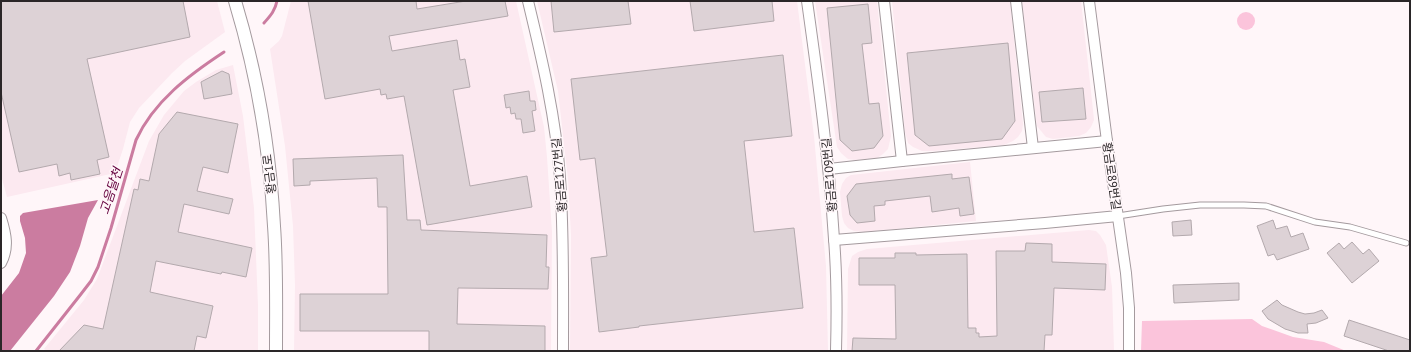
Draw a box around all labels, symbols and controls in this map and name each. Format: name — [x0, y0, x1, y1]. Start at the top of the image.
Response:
street label: 황금로127번길 — [548, 137, 570, 213]
street label: 황금로109번길 — [818, 137, 840, 213]
street label: 황금로89번길 — [1100, 141, 1124, 211]
street label: 황금1로 — [259, 153, 279, 195]
water label: 고음달천 — [96, 165, 127, 216]

